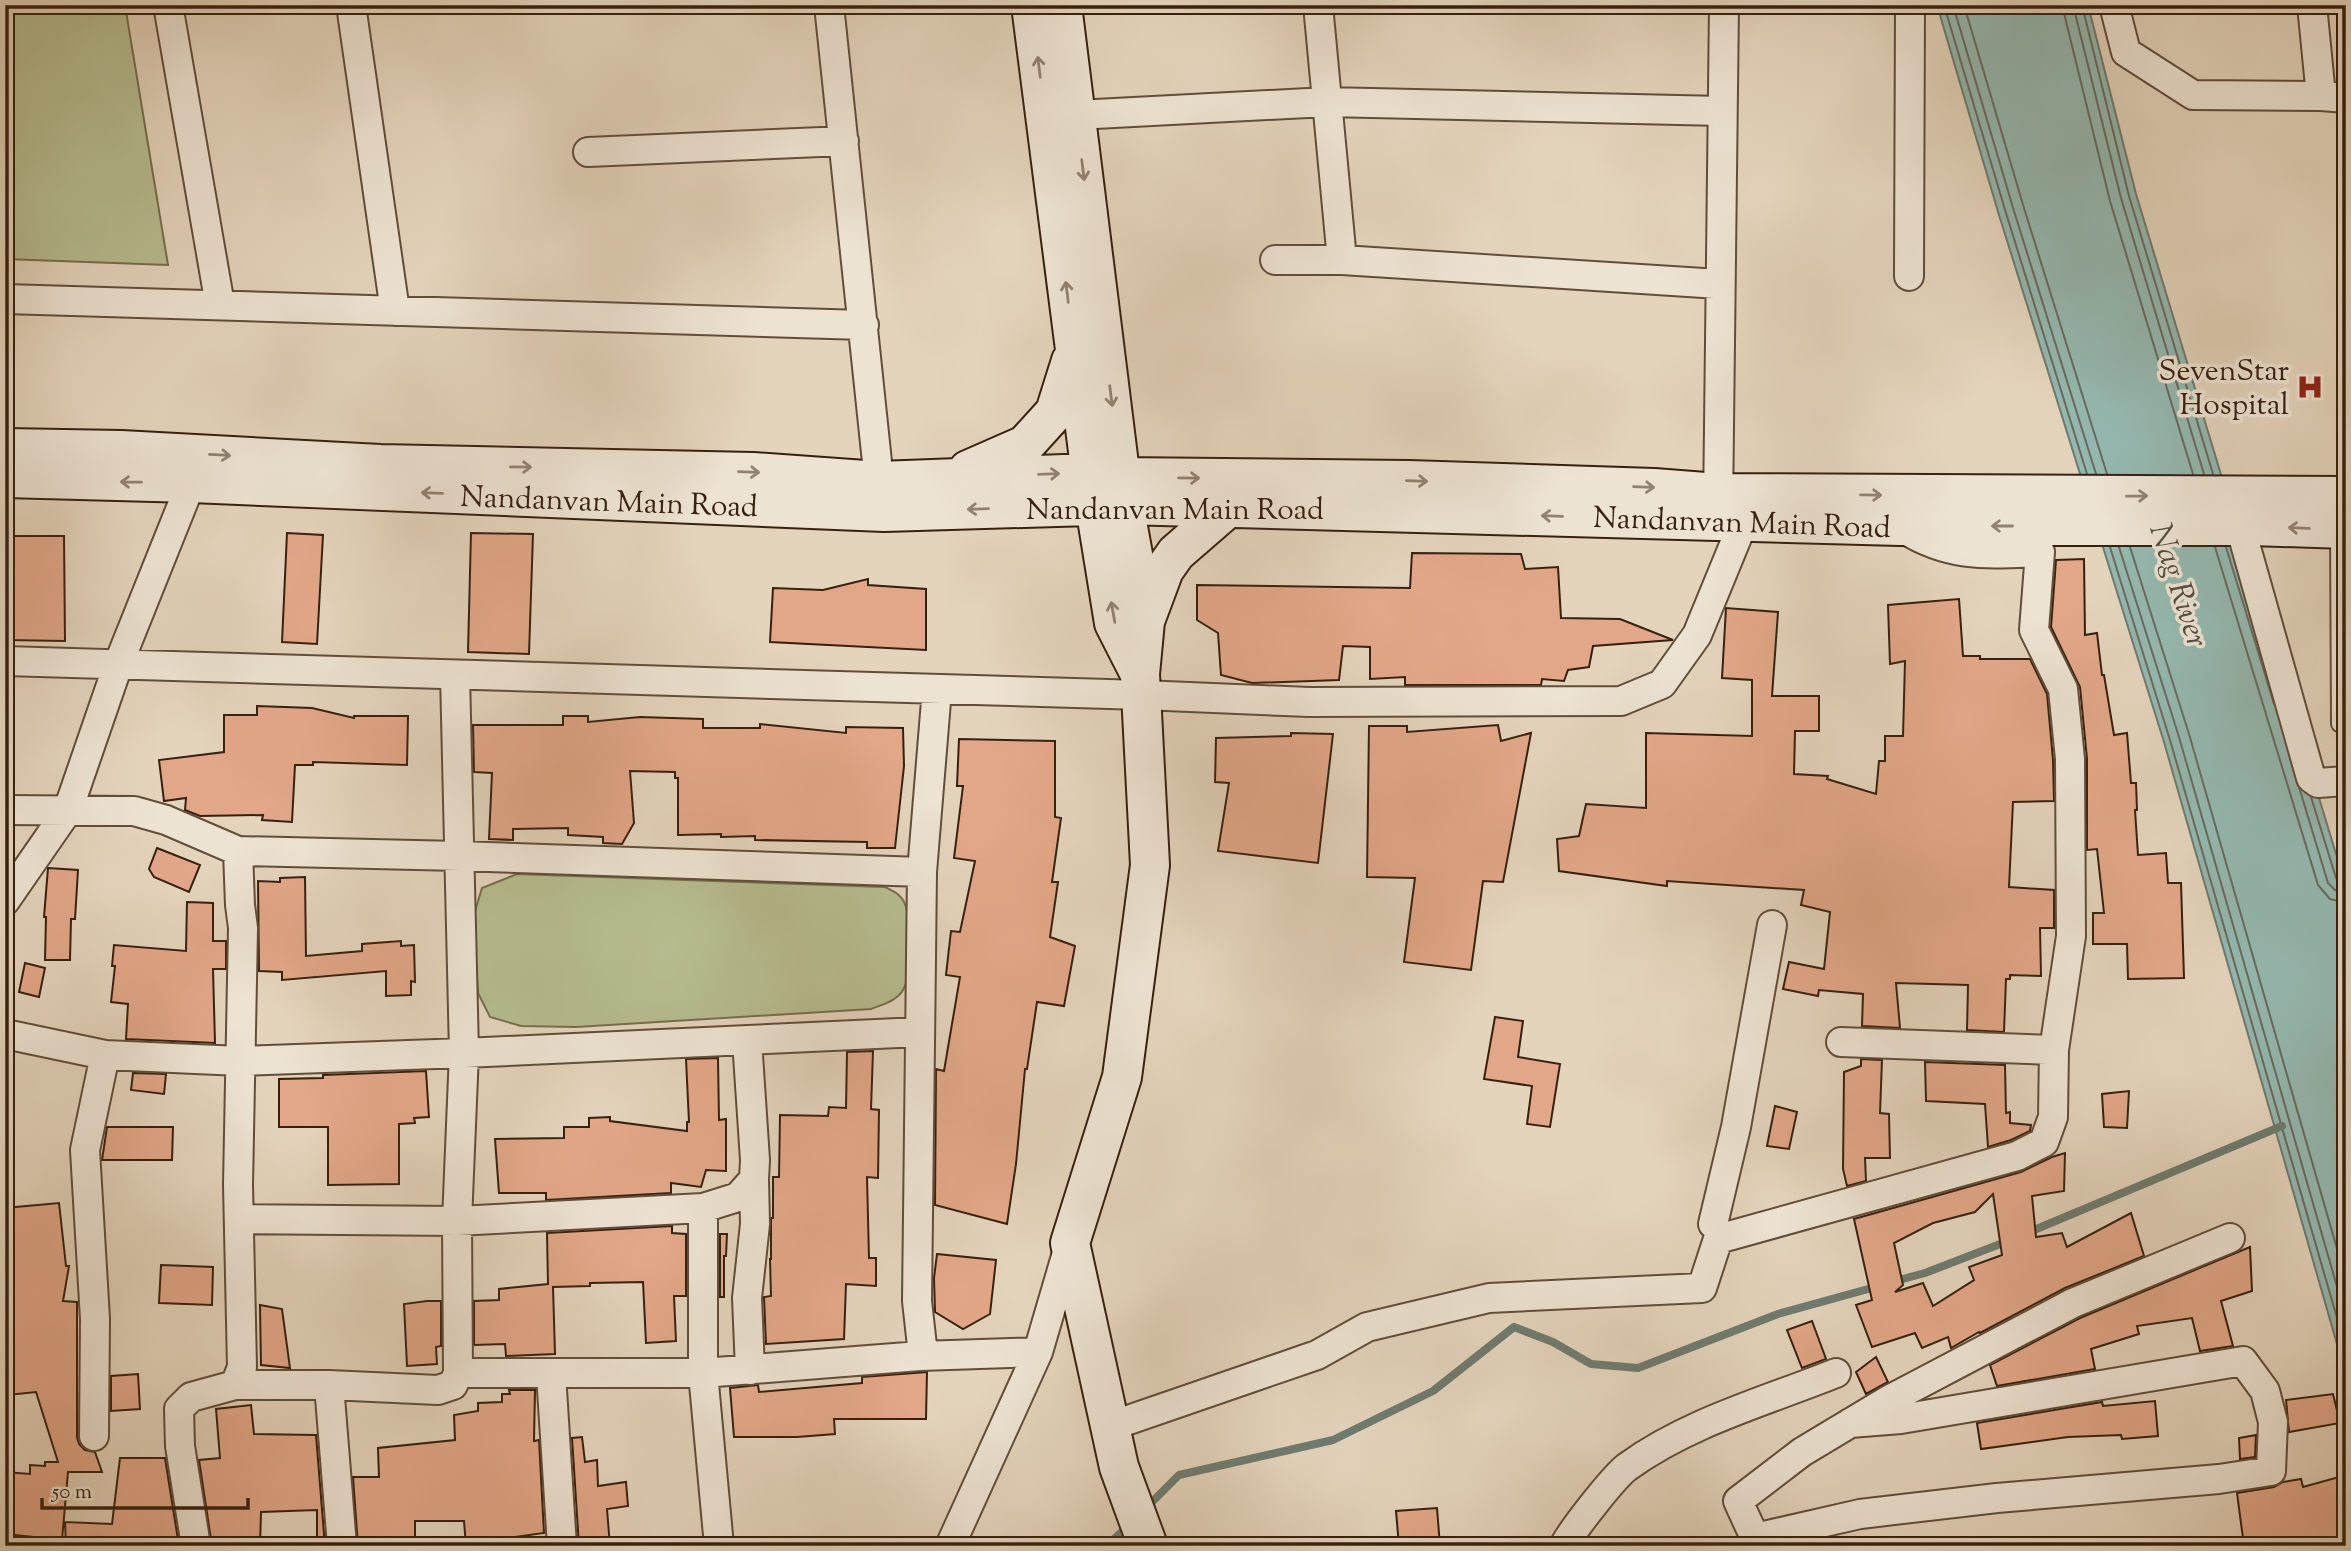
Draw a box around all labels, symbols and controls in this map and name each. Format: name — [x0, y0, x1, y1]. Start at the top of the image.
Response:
one-way arrow — [1032, 56, 1045, 79]
one-way arrow — [1076, 158, 1089, 181]
one-way arrow — [1061, 282, 1074, 304]
place label: SevenStar Hospital — [2159, 351, 2289, 428]
hospital icon: SevenStar Hospital — [2295, 372, 2325, 402]
one-way arrow — [1104, 384, 1117, 407]
one-way arrow — [209, 449, 231, 462]
one-way arrow — [509, 460, 532, 473]
one-way arrow — [737, 465, 760, 478]
one-way arrow — [1037, 468, 1060, 481]
one-way arrow — [1177, 471, 1200, 484]
one-way arrow — [1405, 474, 1428, 487]
one-way arrow — [120, 475, 143, 488]
street label: Nandanvan Main Road — [459, 477, 759, 530]
one-way arrow — [1632, 481, 1655, 494]
one-way arrow — [421, 487, 444, 500]
one-way arrow — [1859, 488, 1882, 502]
one-way arrow — [2126, 489, 2149, 502]
street label: Nandanvan Main Road — [1026, 490, 1324, 533]
street label: Nandanvan Main Road — [1592, 498, 1892, 551]
one-way arrow — [966, 503, 989, 516]
one-way arrow — [1541, 510, 1564, 523]
water label: Nag River — [2136, 518, 2219, 654]
one-way arrow — [1990, 519, 2013, 533]
one-way arrow — [2287, 521, 2310, 534]
one-way arrow — [1105, 601, 1119, 624]
scale bar — [42, 1467, 248, 1511]
text: 50 m — [51, 1478, 92, 1508]

